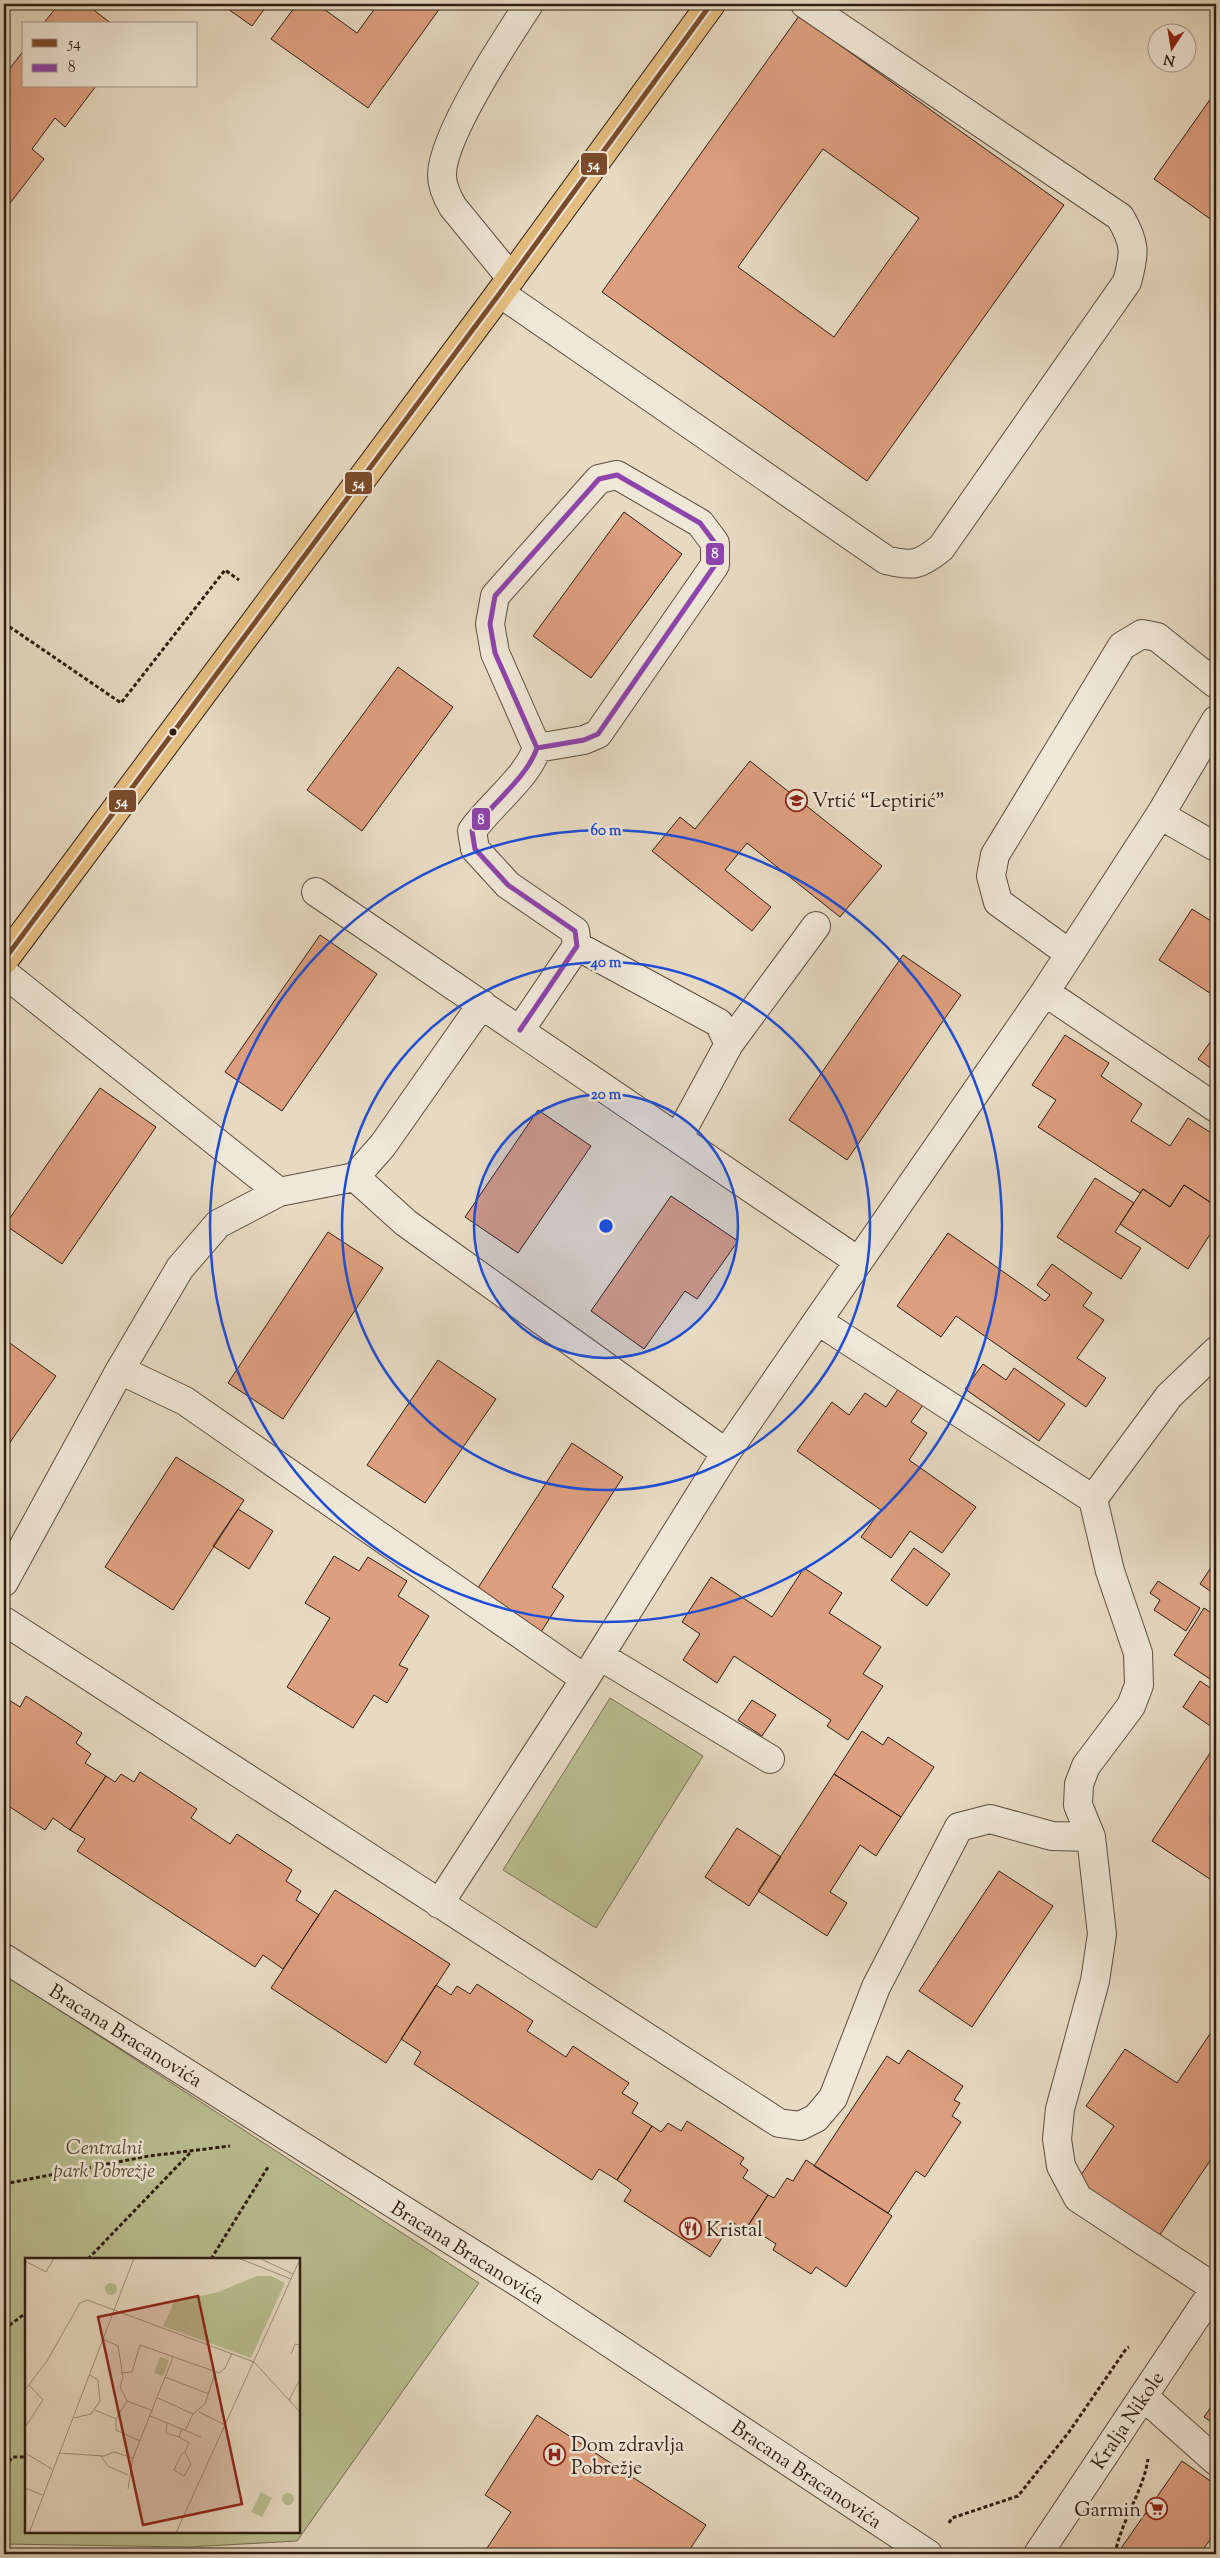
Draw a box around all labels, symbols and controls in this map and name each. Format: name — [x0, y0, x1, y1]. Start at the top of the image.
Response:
legend — [22, 22, 198, 88]
north arrow — [1148, 22, 1198, 72]
text: 54 — [67, 34, 81, 55]
text: N — [1162, 48, 1177, 70]
text: 8 — [68, 58, 76, 79]
line badge: 54 — [580, 152, 608, 176]
text: 54 — [587, 156, 600, 176]
line badge: 54 — [344, 471, 373, 495]
text: 54 — [352, 475, 365, 495]
line badge: 8 — [705, 542, 725, 566]
text: 8 — [712, 545, 719, 565]
unlabelled marker — [168, 727, 178, 737]
school or university icon: Vrtić “Leptirić” — [784, 788, 808, 812]
place label: Vrtić “Leptirić” — [812, 788, 945, 817]
line badge: 54 — [108, 789, 137, 813]
text: 54 — [115, 793, 128, 813]
line badge: 8 — [471, 807, 491, 831]
text: 8 — [478, 811, 485, 831]
text: 60 m — [591, 821, 622, 842]
text: 40 m — [590, 953, 622, 974]
text: 20 m — [591, 1085, 622, 1106]
centre of rings — [597, 1217, 615, 1235]
street label: Bracana Bracanovića — [42, 1978, 207, 2096]
park label: Centralni park Pobrežje — [53, 2135, 155, 2187]
street label: Bracana Bracanovića — [384, 2195, 549, 2313]
restaurant icon: Kristal — [678, 2217, 702, 2241]
place label: Kristal — [706, 2217, 763, 2246]
inset map — [25, 2258, 300, 2533]
street label: Kralja Nikole — [1085, 2366, 1173, 2476]
street label: Bracana Bracanovića — [724, 2415, 887, 2537]
place label: Dom zdravlja Pobrežje — [571, 2432, 684, 2484]
hospital icon: Dom zdravlja Pobrežje — [543, 2443, 567, 2467]
place label: Garmin — [1074, 2497, 1141, 2526]
supermarket icon: Garmin — [1145, 2497, 1169, 2521]

